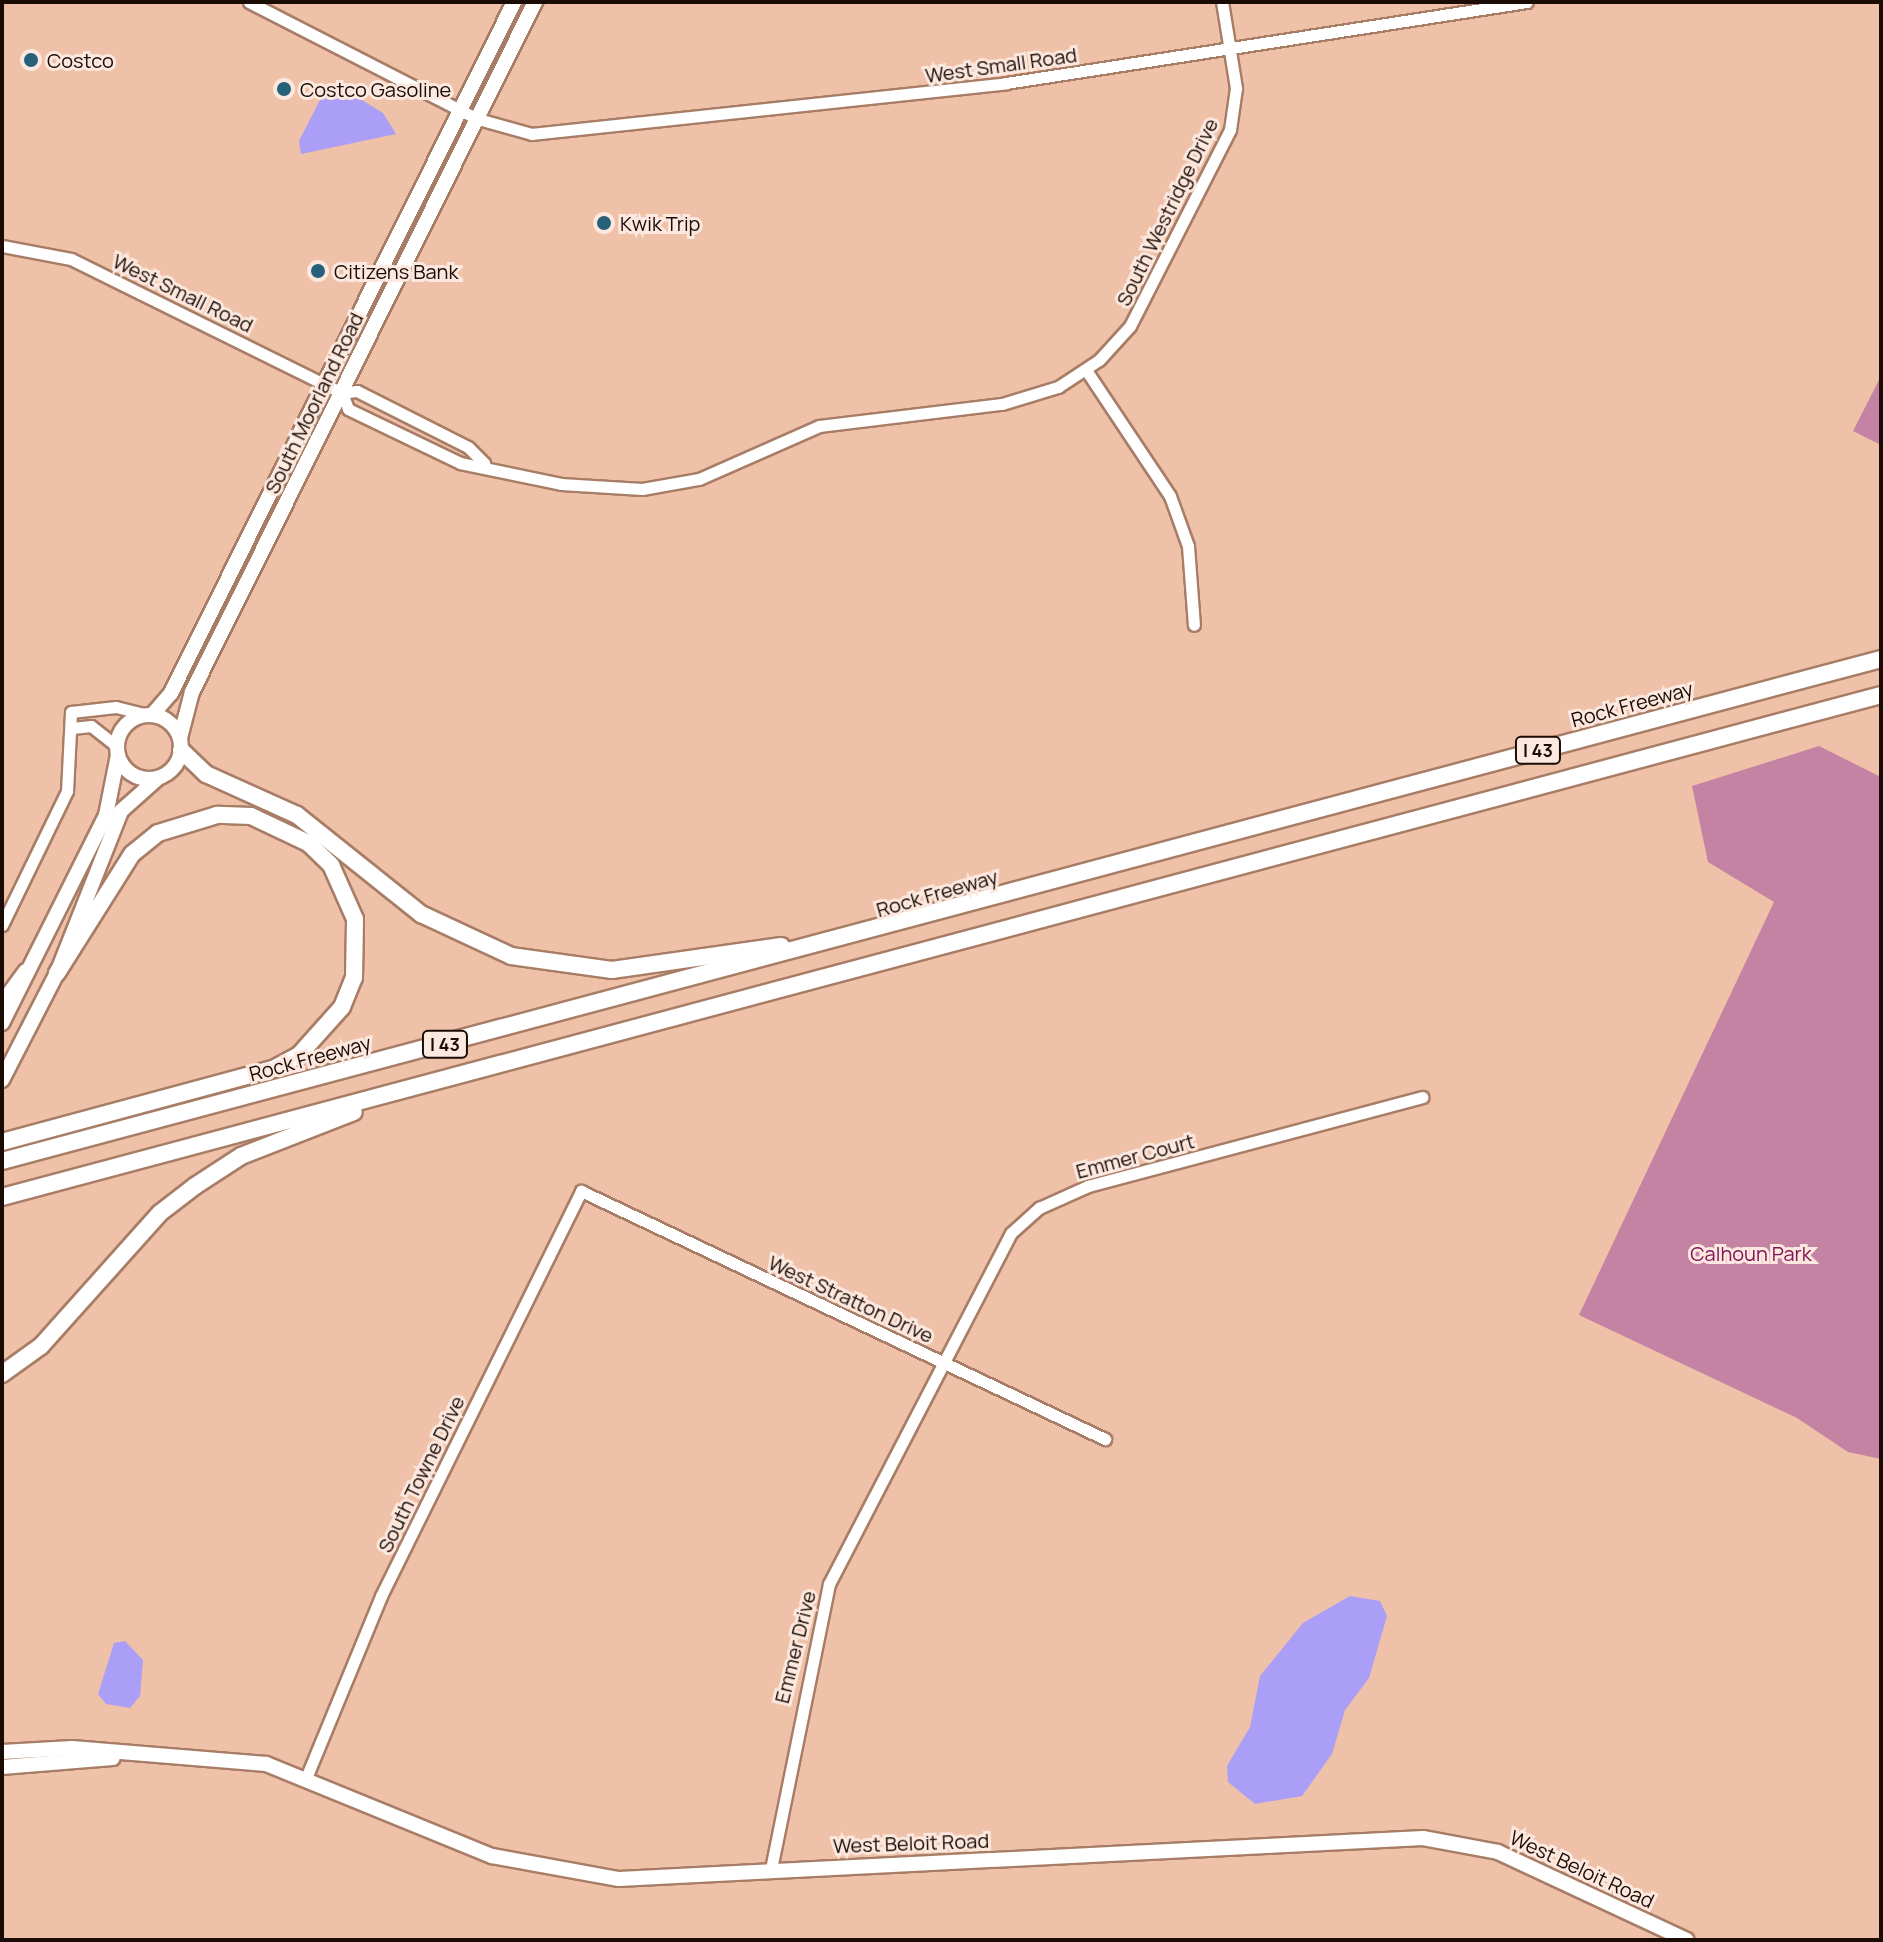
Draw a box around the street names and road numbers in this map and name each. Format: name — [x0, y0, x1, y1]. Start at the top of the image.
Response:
street label: West Small Road — [924, 42, 1078, 88]
street label: South Westridge Drive — [1111, 114, 1223, 310]
street label: West Small Road — [109, 249, 257, 337]
street label: South Moorland Road — [260, 309, 368, 497]
street label: Rock Freeway — [1568, 676, 1696, 732]
road number: I 43 — [1514, 736, 1562, 764]
street label: Rock Freeway — [873, 864, 1001, 922]
street label: Rock Freeway — [246, 1030, 374, 1086]
road number: I 43 — [421, 1030, 469, 1058]
street label: Emmer Court — [1073, 1129, 1197, 1183]
street label: West Stratton Drive — [765, 1250, 937, 1348]
street label: South Towne Drive — [373, 1392, 469, 1556]
street label: Emmer Drive — [769, 1588, 821, 1706]
street label: West Beloit Road — [1506, 1825, 1658, 1913]
street label: West Beloit Road — [833, 1828, 989, 1858]

